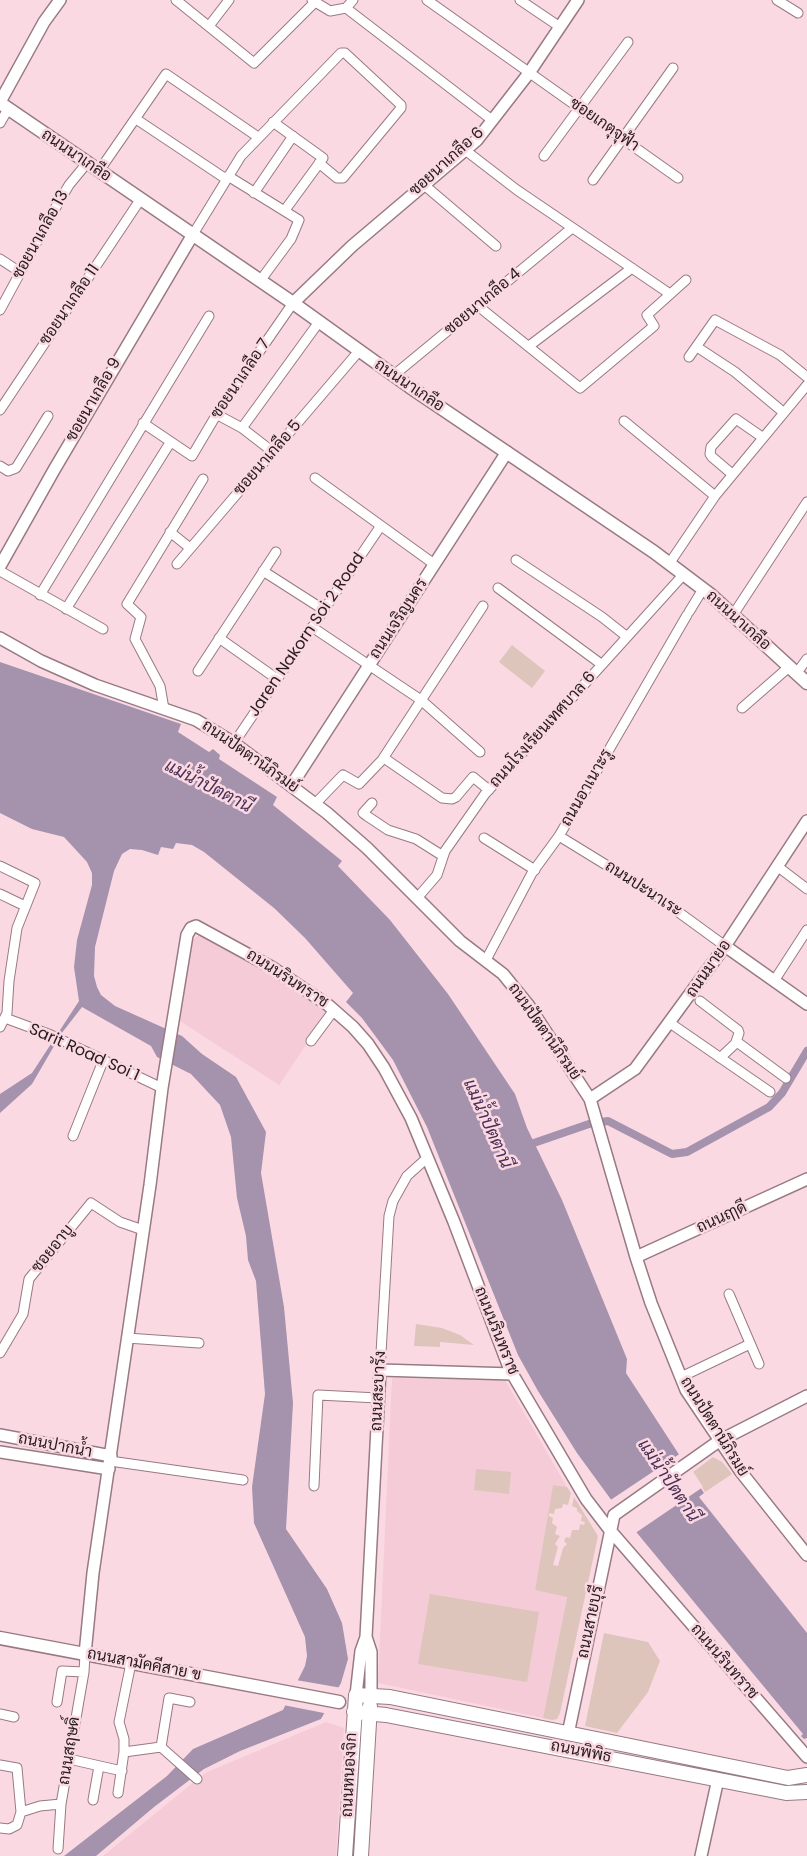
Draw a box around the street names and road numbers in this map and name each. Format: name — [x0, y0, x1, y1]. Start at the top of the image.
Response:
street label: ซอยเกตุจุฟ้า — [566, 94, 642, 156]
street label: ซอยนาเกลือ 6 — [406, 124, 488, 200]
street label: ถนนนาเกลือ — [37, 126, 115, 186]
street label: ซอยนาเกลือ 13 — [9, 187, 73, 283]
street label: ซอยนาเกลือ 11 — [36, 261, 104, 349]
street label: ซอยนาเกลือ 4 — [441, 265, 525, 339]
street label: ซอยนาเกลือ 7 — [207, 335, 275, 423]
street label: ซอยนาเกลือ 9 — [62, 355, 126, 445]
street label: ถนนนาเกลือ — [370, 356, 448, 416]
street label: ซอยนาเกลือ 5 — [230, 416, 306, 500]
street label: Jaren Nakorn Soi 2 Road — [245, 549, 369, 721]
street label: ถนนเจริญนคร — [366, 575, 432, 663]
street label: ถนนนาเกลือ — [702, 587, 774, 655]
street label: ถนนโรงเรียนเทศบาล 6 — [486, 668, 600, 792]
street label: ถนนปัตตานีภิรมย์ — [198, 716, 302, 798]
street label: ถนนอาเนาะรู — [557, 746, 617, 830]
street label: ถนนปะนาเระ — [601, 857, 685, 921]
street label: ถนนมายอ — [682, 937, 736, 1001]
street label: ถนนนรินทราช — [243, 945, 331, 1013]
street label: ถนนปัตตานีภิรมย์ — [503, 980, 585, 1084]
street label: Sarit Road Soi 1 — [26, 1020, 142, 1086]
street label: ถนนฤๅดี — [694, 1198, 750, 1238]
street label: ซอยอาบู — [28, 1221, 78, 1277]
street label: ถนนนรินทราช — [470, 1284, 522, 1378]
street label: ถนนสะบารัง — [367, 1350, 391, 1432]
street label: ถนนปัตตานีภิรมย์ — [676, 1374, 752, 1480]
street label: ถนนปากน้ำ — [16, 1429, 94, 1463]
street label: ถนนสายบุรี — [574, 1584, 608, 1660]
street label: ถนนนรินทราช — [686, 1620, 762, 1704]
street label: ถนนสามัคคีสาย ข — [85, 1645, 203, 1685]
street label: ถนนสฤษดิ์ — [55, 1716, 85, 1786]
street label: ถนนหนองจิก — [338, 1732, 362, 1818]
street label: ถนนพิพิธ — [549, 1737, 613, 1767]

